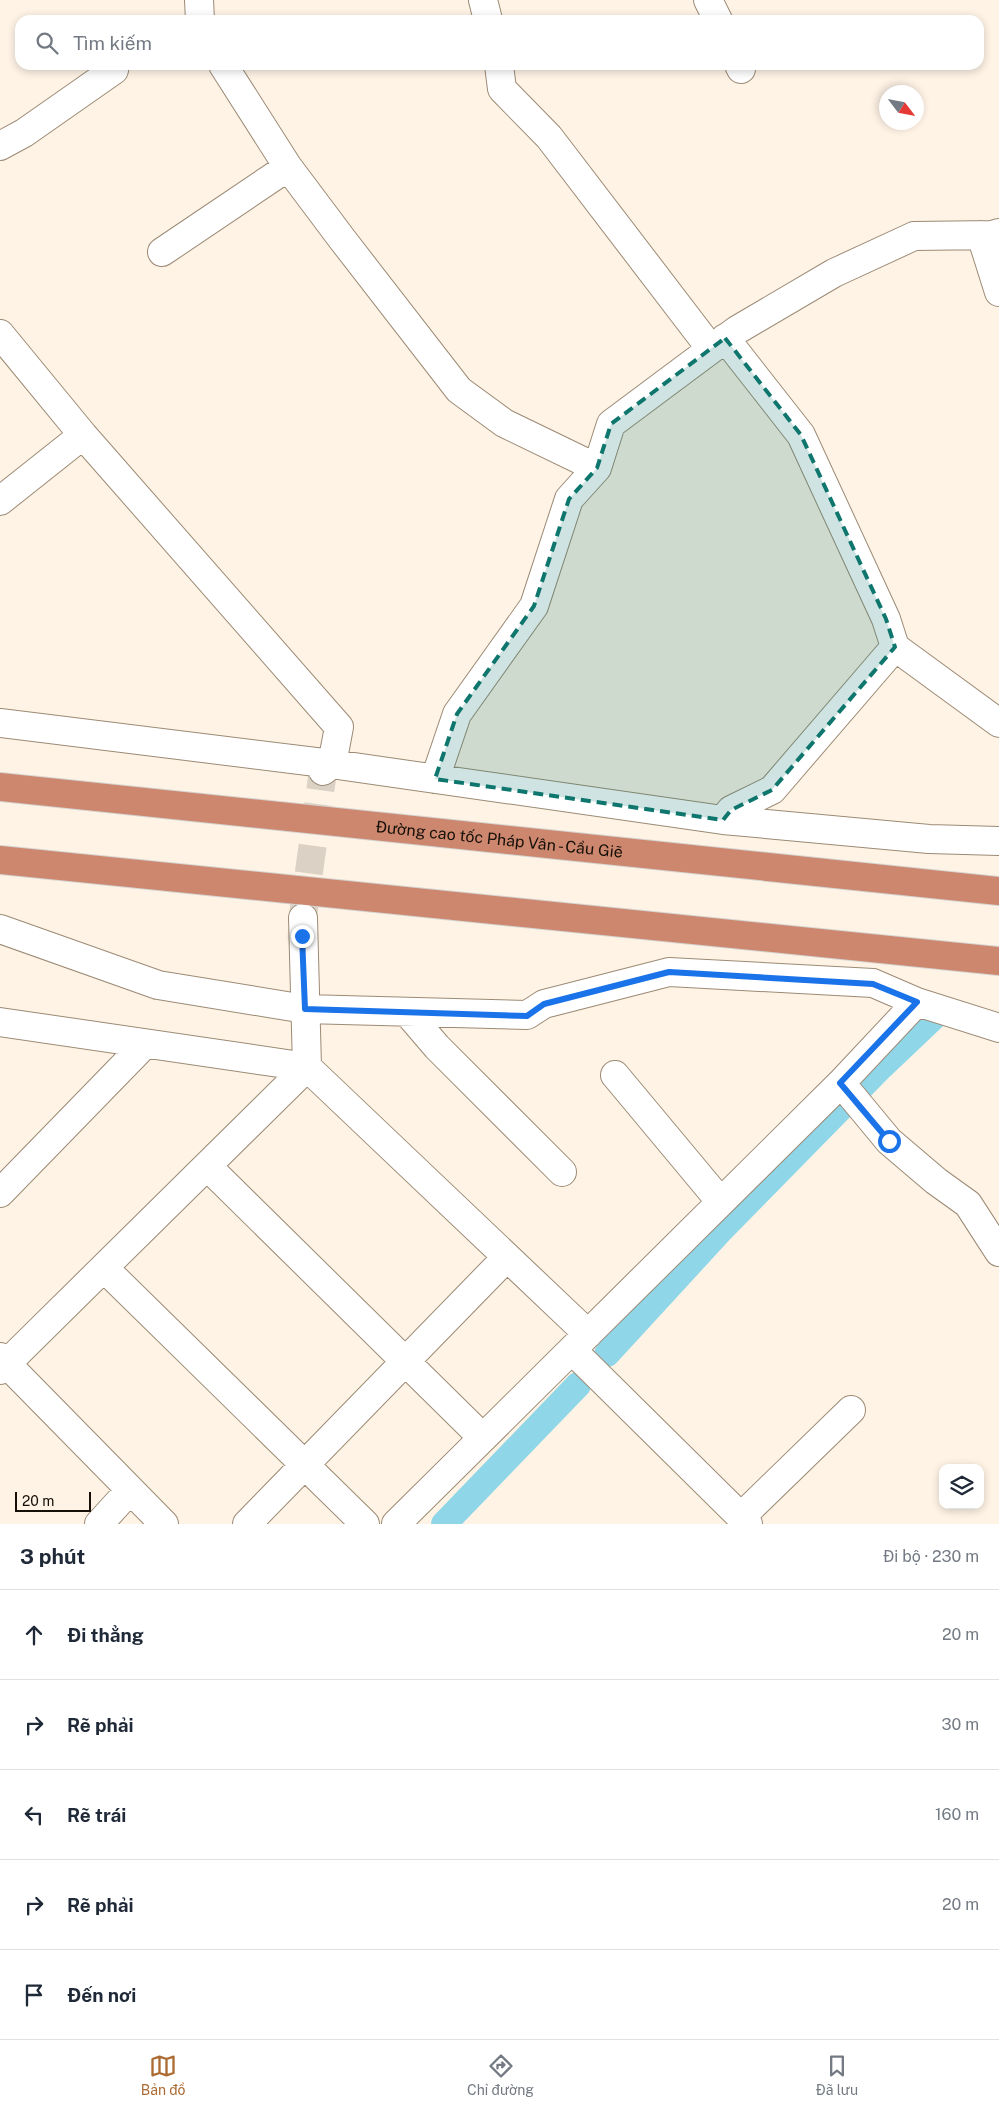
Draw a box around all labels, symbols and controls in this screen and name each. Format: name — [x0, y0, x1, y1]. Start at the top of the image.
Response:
search box — [15, 15, 984, 70]
icon: search — [33, 29, 61, 57]
text: Tìm kiếm — [73, 32, 152, 54]
north arrow — [879, 85, 924, 130]
street label: Đường cao tốc Pháp Vân - Cầu Giẽ — [375, 817, 624, 862]
route end — [291, 925, 314, 948]
route start — [878, 1130, 901, 1153]
map controls — [939, 1464, 984, 1509]
button: layers — [939, 1464, 984, 1509]
scale bar — [15, 1489, 91, 1512]
text: 20 m — [22, 1493, 54, 1509]
text: 3 phút — [20, 1544, 85, 1569]
text: Đi bộ · 230 m — [883, 1547, 979, 1566]
icon: ahead — [20, 1621, 48, 1649]
text: Đi thẳng — [67, 1624, 144, 1646]
text: 20 m — [942, 1625, 979, 1644]
icon: right — [20, 1711, 48, 1739]
text: Rẽ phải — [67, 1714, 134, 1736]
text: 30 m — [942, 1715, 979, 1734]
icon: left — [20, 1801, 48, 1829]
text: Rẽ trái — [67, 1804, 126, 1826]
text: 160 m — [935, 1805, 979, 1824]
icon: right — [20, 1891, 48, 1919]
text: Rẽ phải — [67, 1894, 134, 1916]
text: 20 m — [942, 1895, 979, 1914]
icon: arrive — [20, 1981, 48, 2009]
text: Đến nơi — [67, 1984, 136, 2006]
tab: Bản đồ — [141, 2052, 185, 2098]
tab: Chỉ đường — [467, 2052, 534, 2098]
tab: Đã lưu — [816, 2052, 858, 2098]

